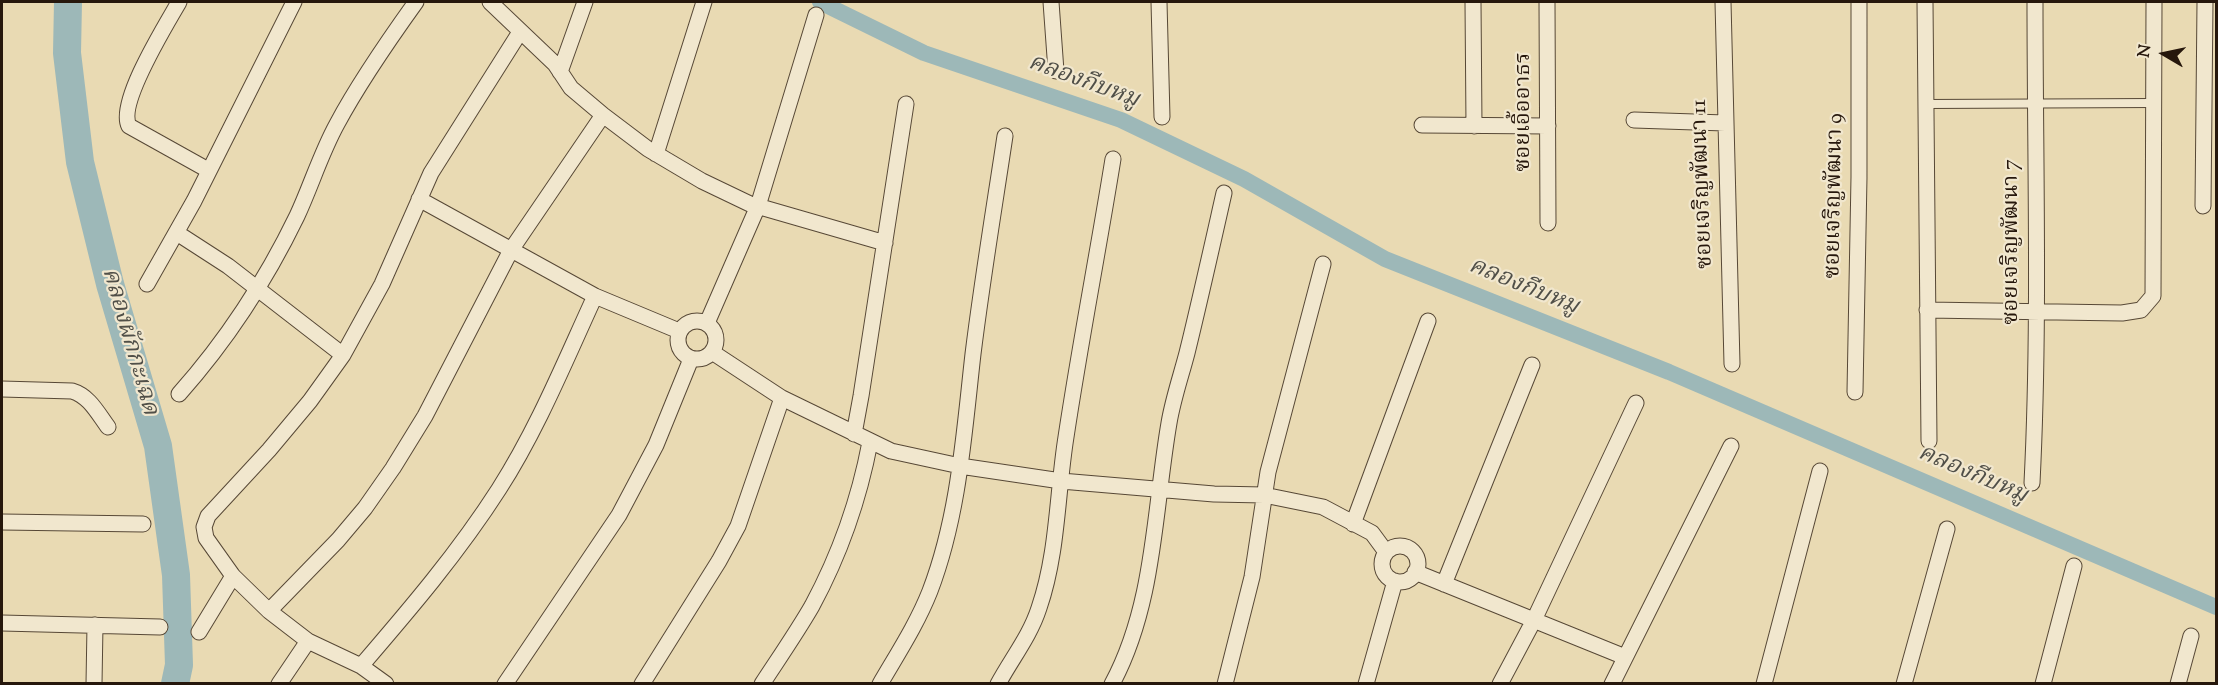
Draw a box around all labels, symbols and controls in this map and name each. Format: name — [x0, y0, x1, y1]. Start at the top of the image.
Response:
north arrow — [2134, 24, 2194, 84]
text: N — [2133, 43, 2158, 59]
water label: คลองกีบหมู — [1024, 50, 1142, 116]
street label: ซอยเอิ้ออาธร — [1512, 52, 1538, 172]
street label: ซอยเจริญพัฒนา 11 — [1688, 99, 1720, 269]
street label: ซอยเจริญพัฒนา 9 — [1821, 113, 1851, 279]
street label: ซอยเจริญพัฒนา 7 — [2000, 159, 2026, 325]
water label: คลองกีบหมู — [1464, 253, 1582, 323]
water label: คลองผักกะเฉด — [93, 265, 163, 419]
water label: คลองกีบหมู — [1913, 440, 2031, 512]

